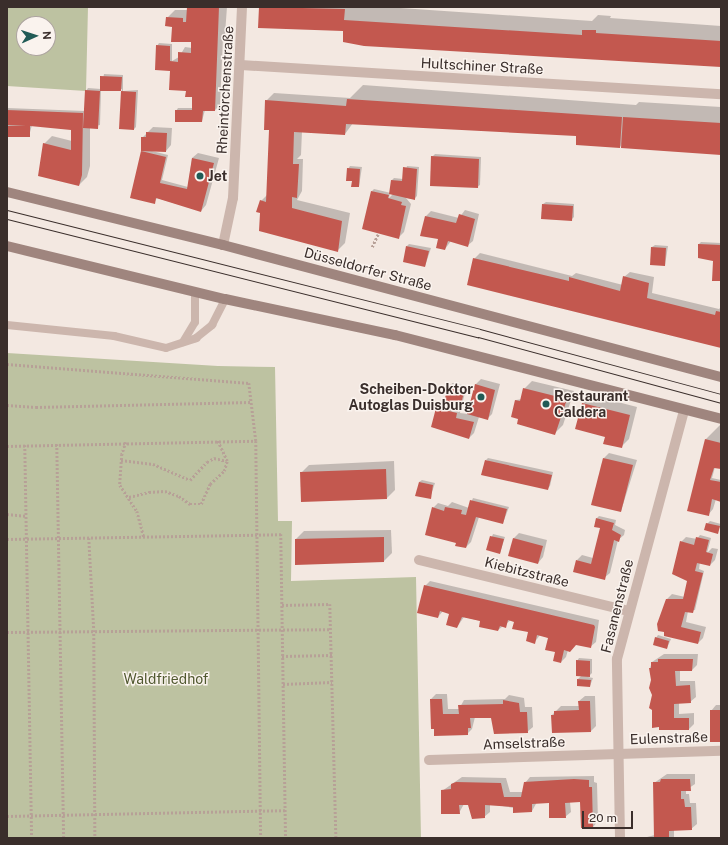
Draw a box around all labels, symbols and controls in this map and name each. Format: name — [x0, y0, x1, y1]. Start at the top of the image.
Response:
north arrow — [16, 16, 56, 56]
street label: Rheintörchenstraße — [213, 26, 237, 154]
text: N — [41, 31, 53, 40]
street label: Hultschiner Straße — [420, 54, 544, 78]
place label: Jet — [208, 168, 227, 184]
marker: Jet — [195, 171, 205, 181]
street label: Düsseldorfer Straße — [302, 244, 434, 294]
place label: Scheiben-Doktor Autoglas Duisburg — [349, 381, 473, 414]
place label: Restaurant Caldera — [554, 388, 628, 420]
marker: Scheiben-Doktor Autoglas Duisburg — [476, 392, 486, 402]
marker: Restaurant Caldera — [541, 399, 551, 409]
street label: Kiebitzstraße — [483, 553, 571, 591]
street label: Fasanenstraße — [597, 557, 637, 655]
park label: Waldfriedhof — [124, 671, 208, 687]
street label: Eulenstraße — [630, 728, 708, 748]
street label: Amselstraße — [482, 733, 566, 753]
scale bar — [584, 803, 635, 829]
text: 20 m — [589, 811, 617, 825]

